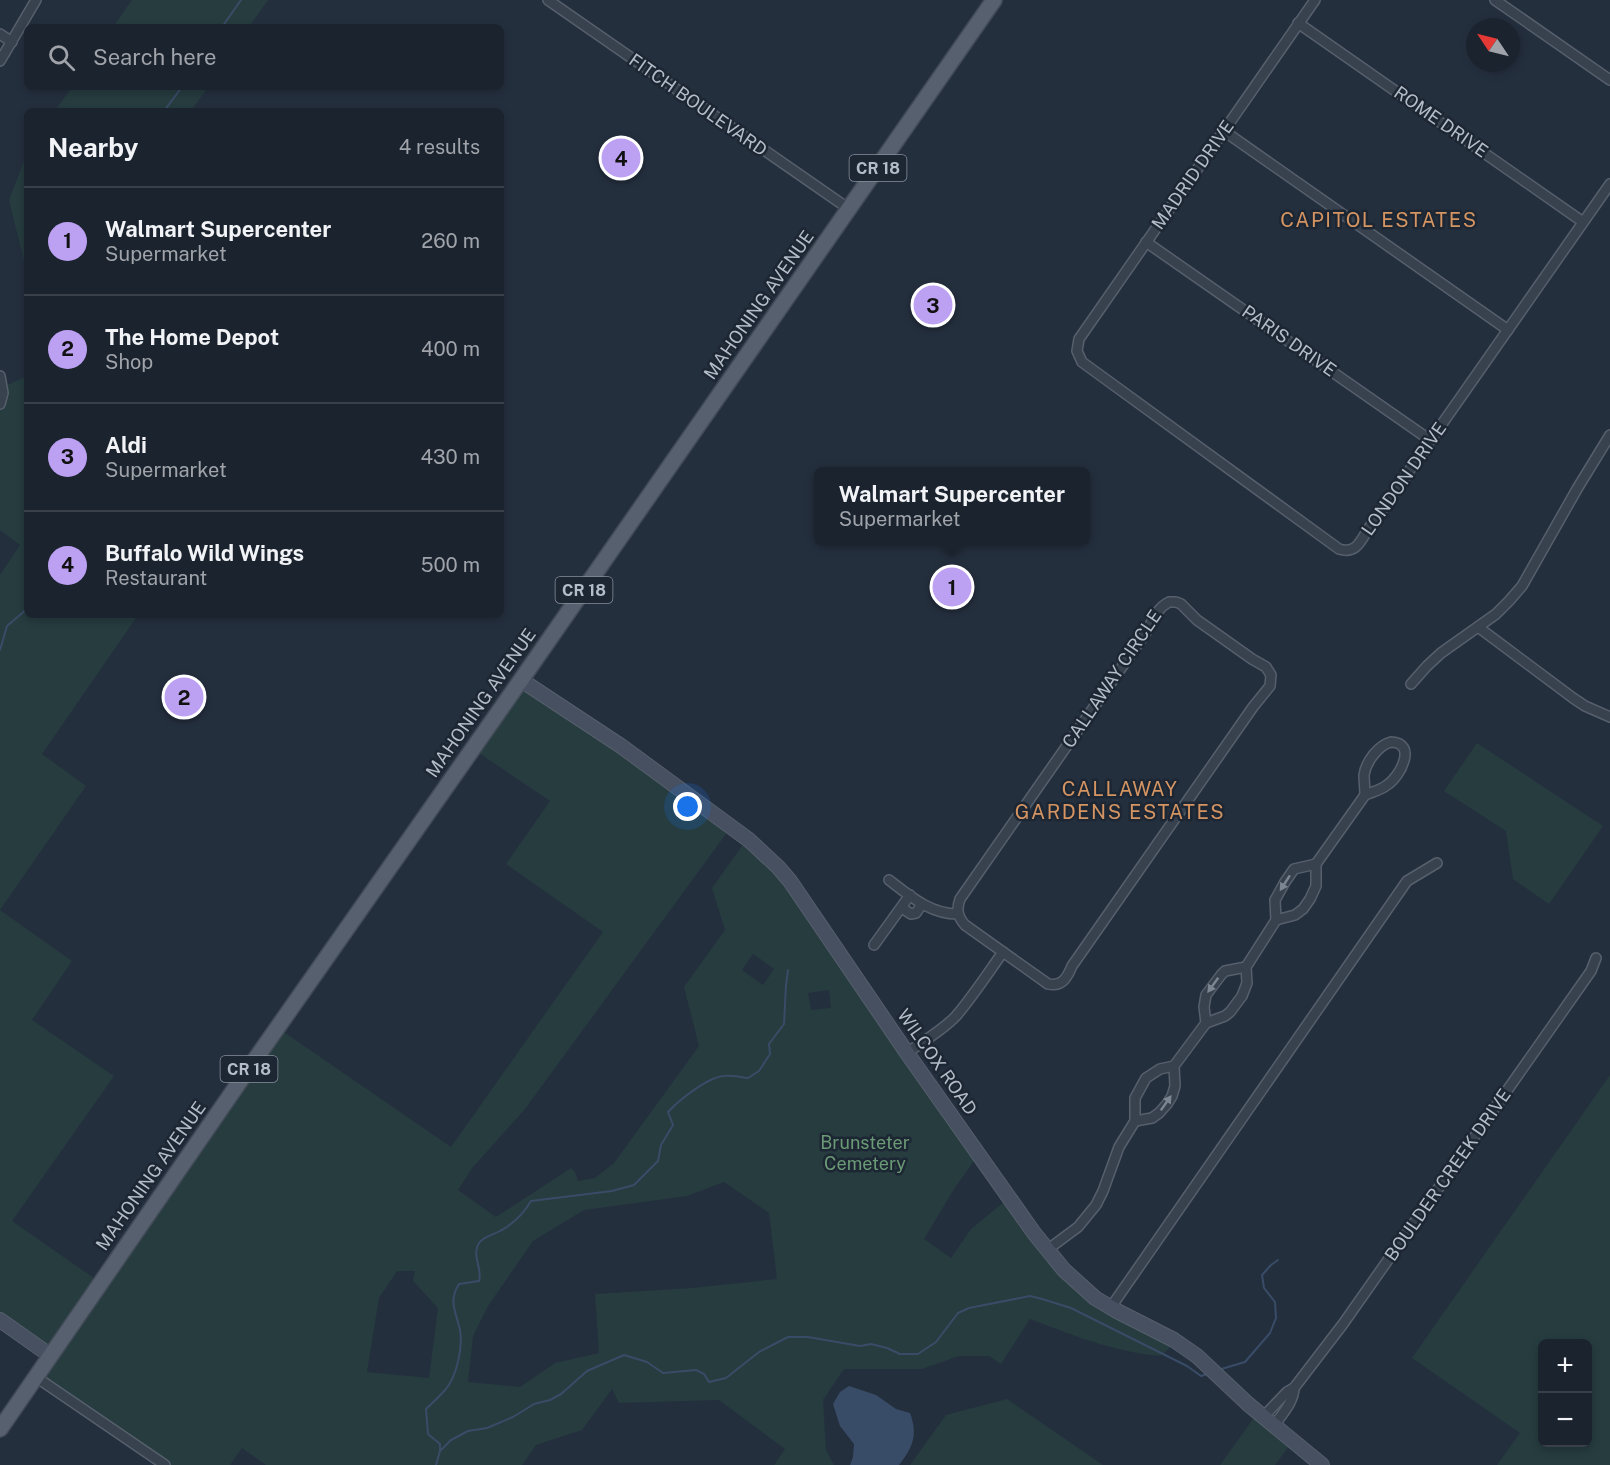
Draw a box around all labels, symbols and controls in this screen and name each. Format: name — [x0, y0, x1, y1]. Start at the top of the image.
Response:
north arrow — [1466, 18, 1520, 72]
search box — [24, 24, 504, 90]
icon: search — [45, 41, 78, 74]
text: Search here — [93, 44, 217, 70]
street label: FITCH BOULEVARD — [625, 49, 771, 160]
street label: ROME DRIVE — [1390, 82, 1492, 162]
street label: MADRID DRIVE — [1147, 116, 1238, 233]
text: Nearby — [48, 132, 138, 163]
text: 4 results — [399, 135, 480, 159]
pin: 4 — [602, 136, 640, 180]
road number: CR 18 — [850, 155, 906, 181]
district label: CAPITOL ESTATES — [1280, 208, 1478, 232]
text: Walmart Supercenter — [105, 216, 331, 242]
street label: MAHONING AVENUE — [699, 226, 818, 383]
text: 1 — [63, 229, 72, 253]
text: 260 m — [421, 229, 480, 253]
text: Supermarket — [105, 242, 227, 266]
pin: 3 — [914, 282, 952, 328]
street label: PARIS DRIVE — [1238, 300, 1340, 381]
text: The Home Depot — [105, 324, 279, 350]
text: 2 — [61, 337, 74, 361]
text: 400 m — [421, 337, 480, 361]
text: Shop — [105, 350, 153, 374]
street label: LONDON DRIVE — [1357, 418, 1450, 539]
text: Aldi — [105, 432, 147, 458]
text: 3 — [61, 445, 74, 469]
text: 430 m — [421, 445, 480, 469]
text: Supermarket — [105, 458, 227, 482]
popup — [814, 467, 1090, 545]
text: Walmart Supercenter — [839, 481, 1065, 507]
text: Supermarket — [839, 507, 961, 531]
text: Buffalo Wild Wings — [105, 540, 304, 566]
text: 4 — [61, 553, 74, 577]
text: 500 m — [421, 553, 480, 577]
pin: 1 — [932, 564, 972, 610]
text: Restaurant — [105, 566, 207, 590]
road number: CR 18 — [556, 577, 612, 603]
street label: CALLAWAY CIRCLE — [1058, 606, 1166, 752]
street label: MAHONING AVENUE — [421, 624, 540, 781]
pin: 2 — [164, 674, 204, 720]
district label: CALLAWAY GARDENS ESTATES — [1015, 777, 1225, 824]
your location — [673, 792, 702, 821]
one-way arrow — [1280, 875, 1291, 891]
one-way arrow — [1207, 977, 1219, 993]
street label: WILCOX ROAD — [893, 1005, 982, 1119]
road number: CR 18 — [220, 1056, 278, 1082]
street label: BOULDER CREEK DRIVE — [1380, 1085, 1515, 1265]
one-way arrow — [1160, 1095, 1172, 1111]
street label: MAHONING AVENUE — [91, 1097, 210, 1254]
park label: Brunsteter Cemetery — [820, 1132, 910, 1174]
map controls — [1538, 1339, 1592, 1447]
button: + — [1538, 1339, 1592, 1393]
button: − — [1538, 1393, 1592, 1447]

